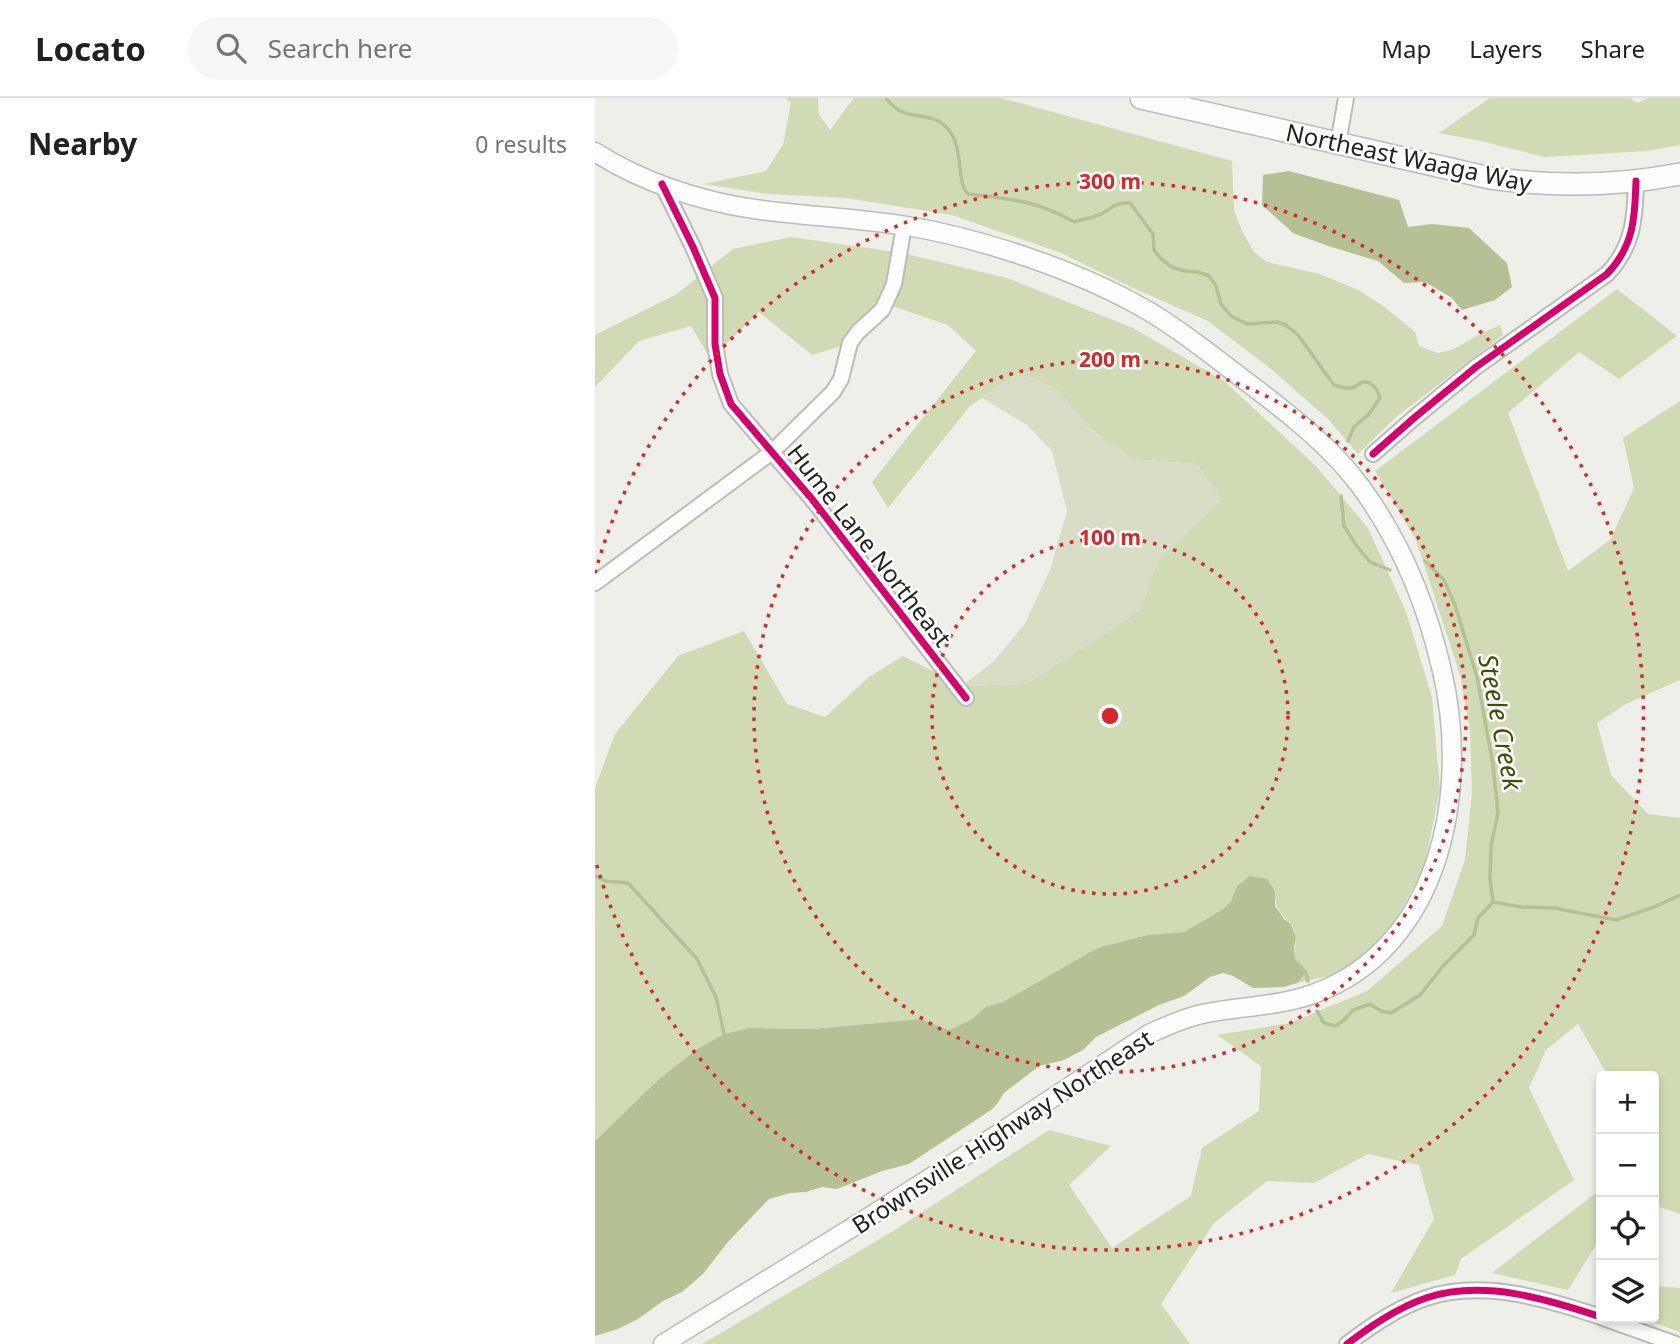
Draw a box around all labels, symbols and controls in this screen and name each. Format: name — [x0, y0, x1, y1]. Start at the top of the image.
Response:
search box — [188, 17, 678, 80]
text: Locato — [35, 26, 146, 71]
icon: search — [212, 29, 250, 67]
text: Search here — [268, 30, 413, 66]
text: Map — [1381, 32, 1431, 65]
text: Layers — [1469, 32, 1543, 65]
text: Share — [1581, 32, 1645, 65]
street label: Northeast Waaga Way — [1283, 115, 1536, 199]
text: Nearby — [28, 123, 137, 164]
text: 0 results — [475, 128, 567, 160]
text: 300 m — [1079, 167, 1141, 195]
text: 200 m — [1079, 345, 1141, 373]
street label: Hume Lane Northeast — [780, 437, 960, 653]
text: 100 m — [1079, 523, 1141, 551]
water label: Steele Creek — [1470, 651, 1532, 794]
centre of rings — [1098, 704, 1122, 728]
street label: Brownsville Highway Northeast — [845, 1021, 1159, 1241]
map controls — [1596, 1071, 1659, 1323]
button: + — [1596, 1071, 1659, 1134]
button: − — [1596, 1134, 1659, 1197]
button: locate — [1596, 1197, 1659, 1260]
button: layers — [1596, 1260, 1659, 1323]

